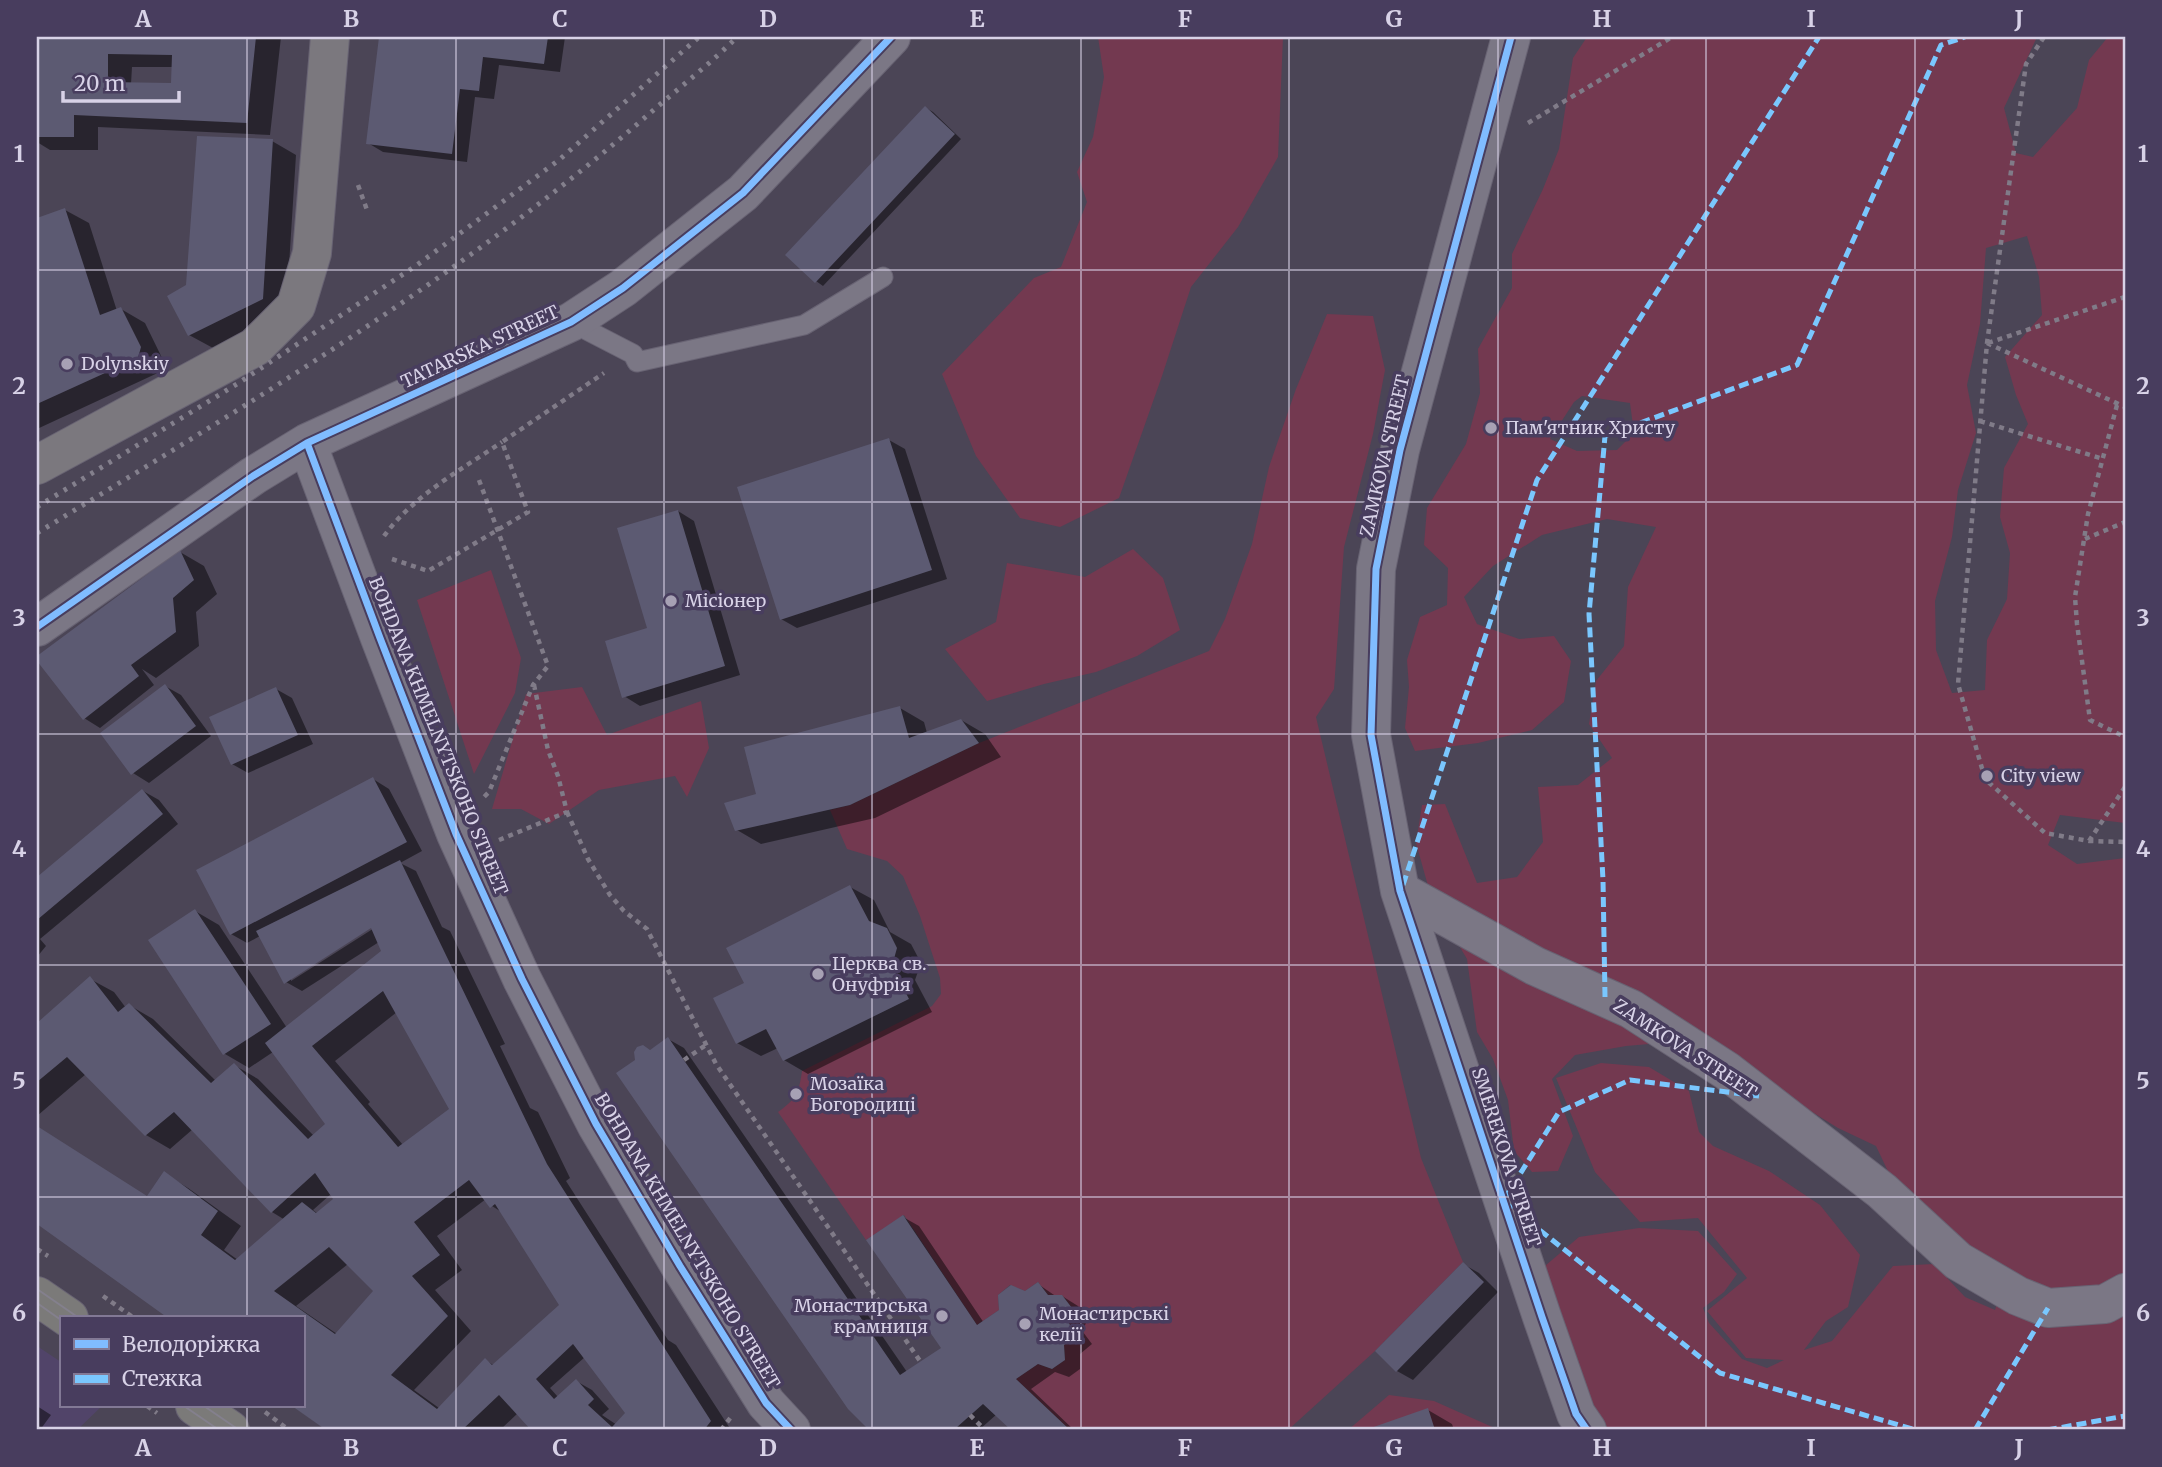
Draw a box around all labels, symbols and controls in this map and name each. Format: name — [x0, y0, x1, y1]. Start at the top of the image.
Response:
text: A — [134, 4, 152, 33]
text: B — [343, 4, 359, 33]
text: C — [552, 4, 568, 33]
text: D — [759, 4, 777, 33]
text: E — [969, 4, 985, 33]
text: F — [1178, 4, 1192, 33]
text: G — [1386, 4, 1403, 33]
text: H — [1593, 4, 1612, 33]
text: I — [1806, 4, 1816, 33]
text: J — [2013, 4, 2024, 33]
scale bar — [63, 60, 178, 104]
text: 20 m — [74, 70, 126, 97]
text: 1 — [14, 139, 25, 168]
text: 1 — [2138, 139, 2149, 168]
street label: TATARSKA STREET — [397, 300, 563, 393]
place label: Dolynskiy — [81, 352, 170, 375]
marker: Dolynskiy — [59, 356, 75, 372]
text: 2 — [12, 371, 26, 400]
text: 2 — [2136, 371, 2150, 400]
street label: ZAMKOVA STREET — [1355, 372, 1415, 539]
place label: Пам'ятник Христу — [1505, 416, 1676, 439]
marker: Пам'ятник Христу — [1483, 420, 1499, 436]
street label: BOHDANA KHMELNYTSKOHO STREET — [364, 573, 513, 899]
place label: Місіонер — [685, 589, 766, 612]
marker: Місіонер — [663, 593, 679, 609]
text: 3 — [12, 603, 26, 632]
text: 3 — [2136, 603, 2150, 632]
place label: City view — [2001, 764, 2082, 787]
marker: City view — [1979, 768, 1995, 784]
text: 4 — [12, 834, 27, 863]
text: 4 — [2136, 834, 2151, 863]
place label: Церква св. Онуфрія — [832, 952, 927, 996]
marker: Церква св. Онуфрія — [810, 966, 826, 982]
street label: ZAMKOVA STREET — [1609, 994, 1762, 1104]
street label: SMEREKOVA STREET — [1467, 1064, 1546, 1250]
text: 5 — [12, 1066, 26, 1095]
text: 5 — [2136, 1066, 2150, 1095]
place label: Мозаїка Богородиці — [810, 1072, 916, 1116]
marker: Мозаїка Богородиці — [788, 1086, 804, 1102]
street label: BOHDANA KHMELNYTSKOHO STREET — [590, 1089, 785, 1393]
place label: Монастирська крамниця — [794, 1294, 928, 1338]
text: 6 — [12, 1298, 26, 1327]
text: 6 — [2136, 1298, 2150, 1327]
place label: Монастирські келії — [1039, 1302, 1169, 1346]
marker: Монастирська крамниця — [934, 1308, 950, 1324]
legend — [60, 1316, 304, 1408]
marker: Монастирські келії — [1017, 1316, 1033, 1332]
text: Велодоріжка — [122, 1331, 260, 1358]
text: Стежка — [122, 1365, 202, 1392]
text: A — [134, 1433, 152, 1462]
text: B — [343, 1433, 359, 1462]
text: C — [552, 1433, 568, 1462]
text: D — [759, 1433, 777, 1462]
text: E — [969, 1433, 985, 1462]
text: F — [1178, 1433, 1192, 1462]
text: G — [1386, 1433, 1403, 1462]
text: H — [1593, 1433, 1612, 1462]
text: I — [1806, 1433, 1816, 1462]
text: J — [2013, 1433, 2024, 1462]

